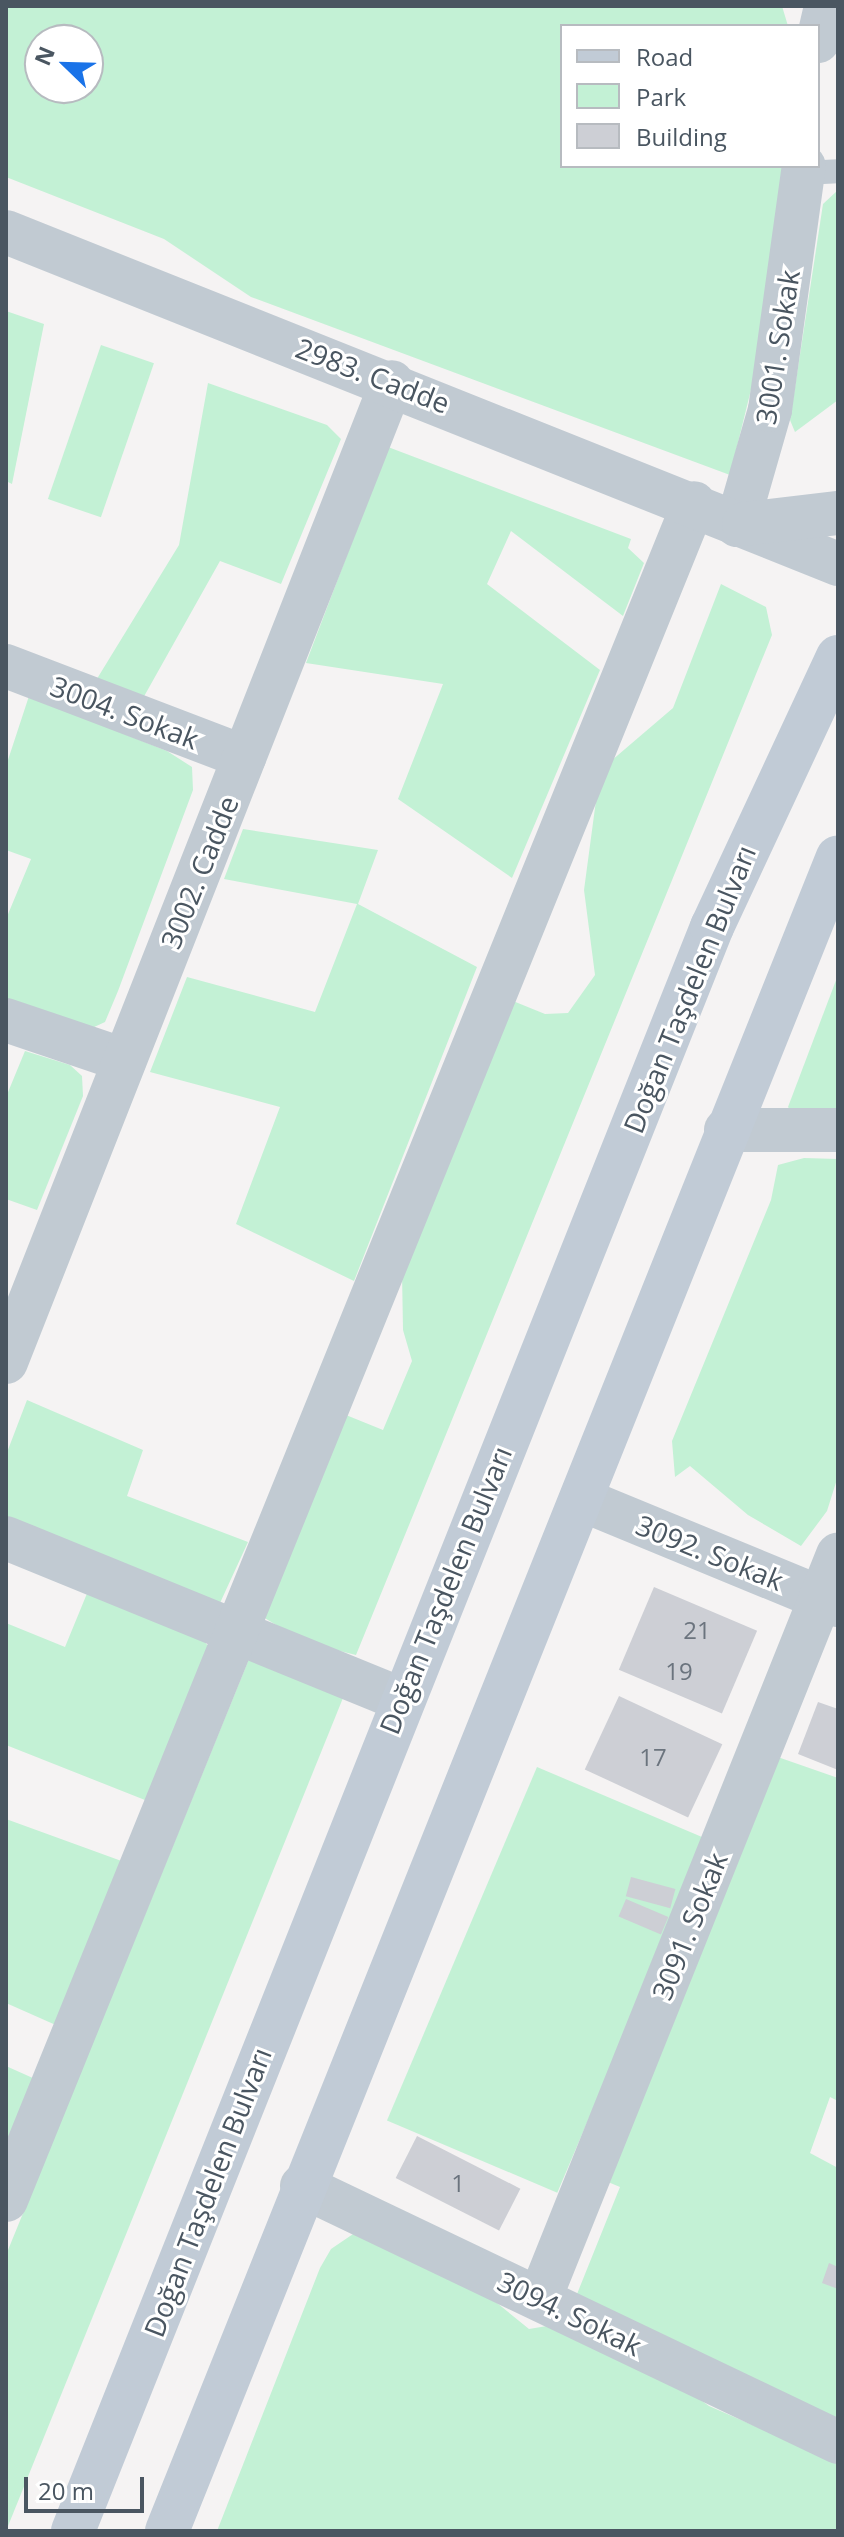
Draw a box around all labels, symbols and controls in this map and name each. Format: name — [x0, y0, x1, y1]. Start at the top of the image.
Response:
north arrow — [24, 24, 104, 104]
legend — [560, 24, 820, 168]
text: Road — [636, 40, 693, 73]
text: N — [26, 41, 61, 70]
text: Park — [636, 80, 686, 113]
text: Building — [636, 120, 727, 153]
street label: 3001. Sokak — [748, 267, 806, 427]
street label: 2983. Cadde — [291, 330, 455, 420]
street label: 3004. Sokak — [46, 668, 204, 756]
street label: 3002. Cadde — [153, 791, 245, 953]
street label: Doğan Taşdelen Bulvarı — [616, 840, 762, 1138]
street label: Doğan Taşdelen Bulvarı — [372, 1441, 518, 1739]
street label: 3092. Sokak — [631, 1507, 789, 1597]
house number: 21 — [683, 1616, 711, 1644]
house number: 19 — [665, 1657, 693, 1685]
house number: 17 — [639, 1743, 667, 1771]
street label: 3091. Sokak — [644, 1847, 734, 2005]
street label: Doğan Taşdelen Bulvarı — [136, 2043, 278, 2341]
house number: 1 — [451, 2169, 465, 2197]
street label: 3094. Sokak — [493, 2264, 647, 2362]
scale bar — [28, 2461, 148, 2511]
text: 20 m — [38, 2474, 94, 2507]

